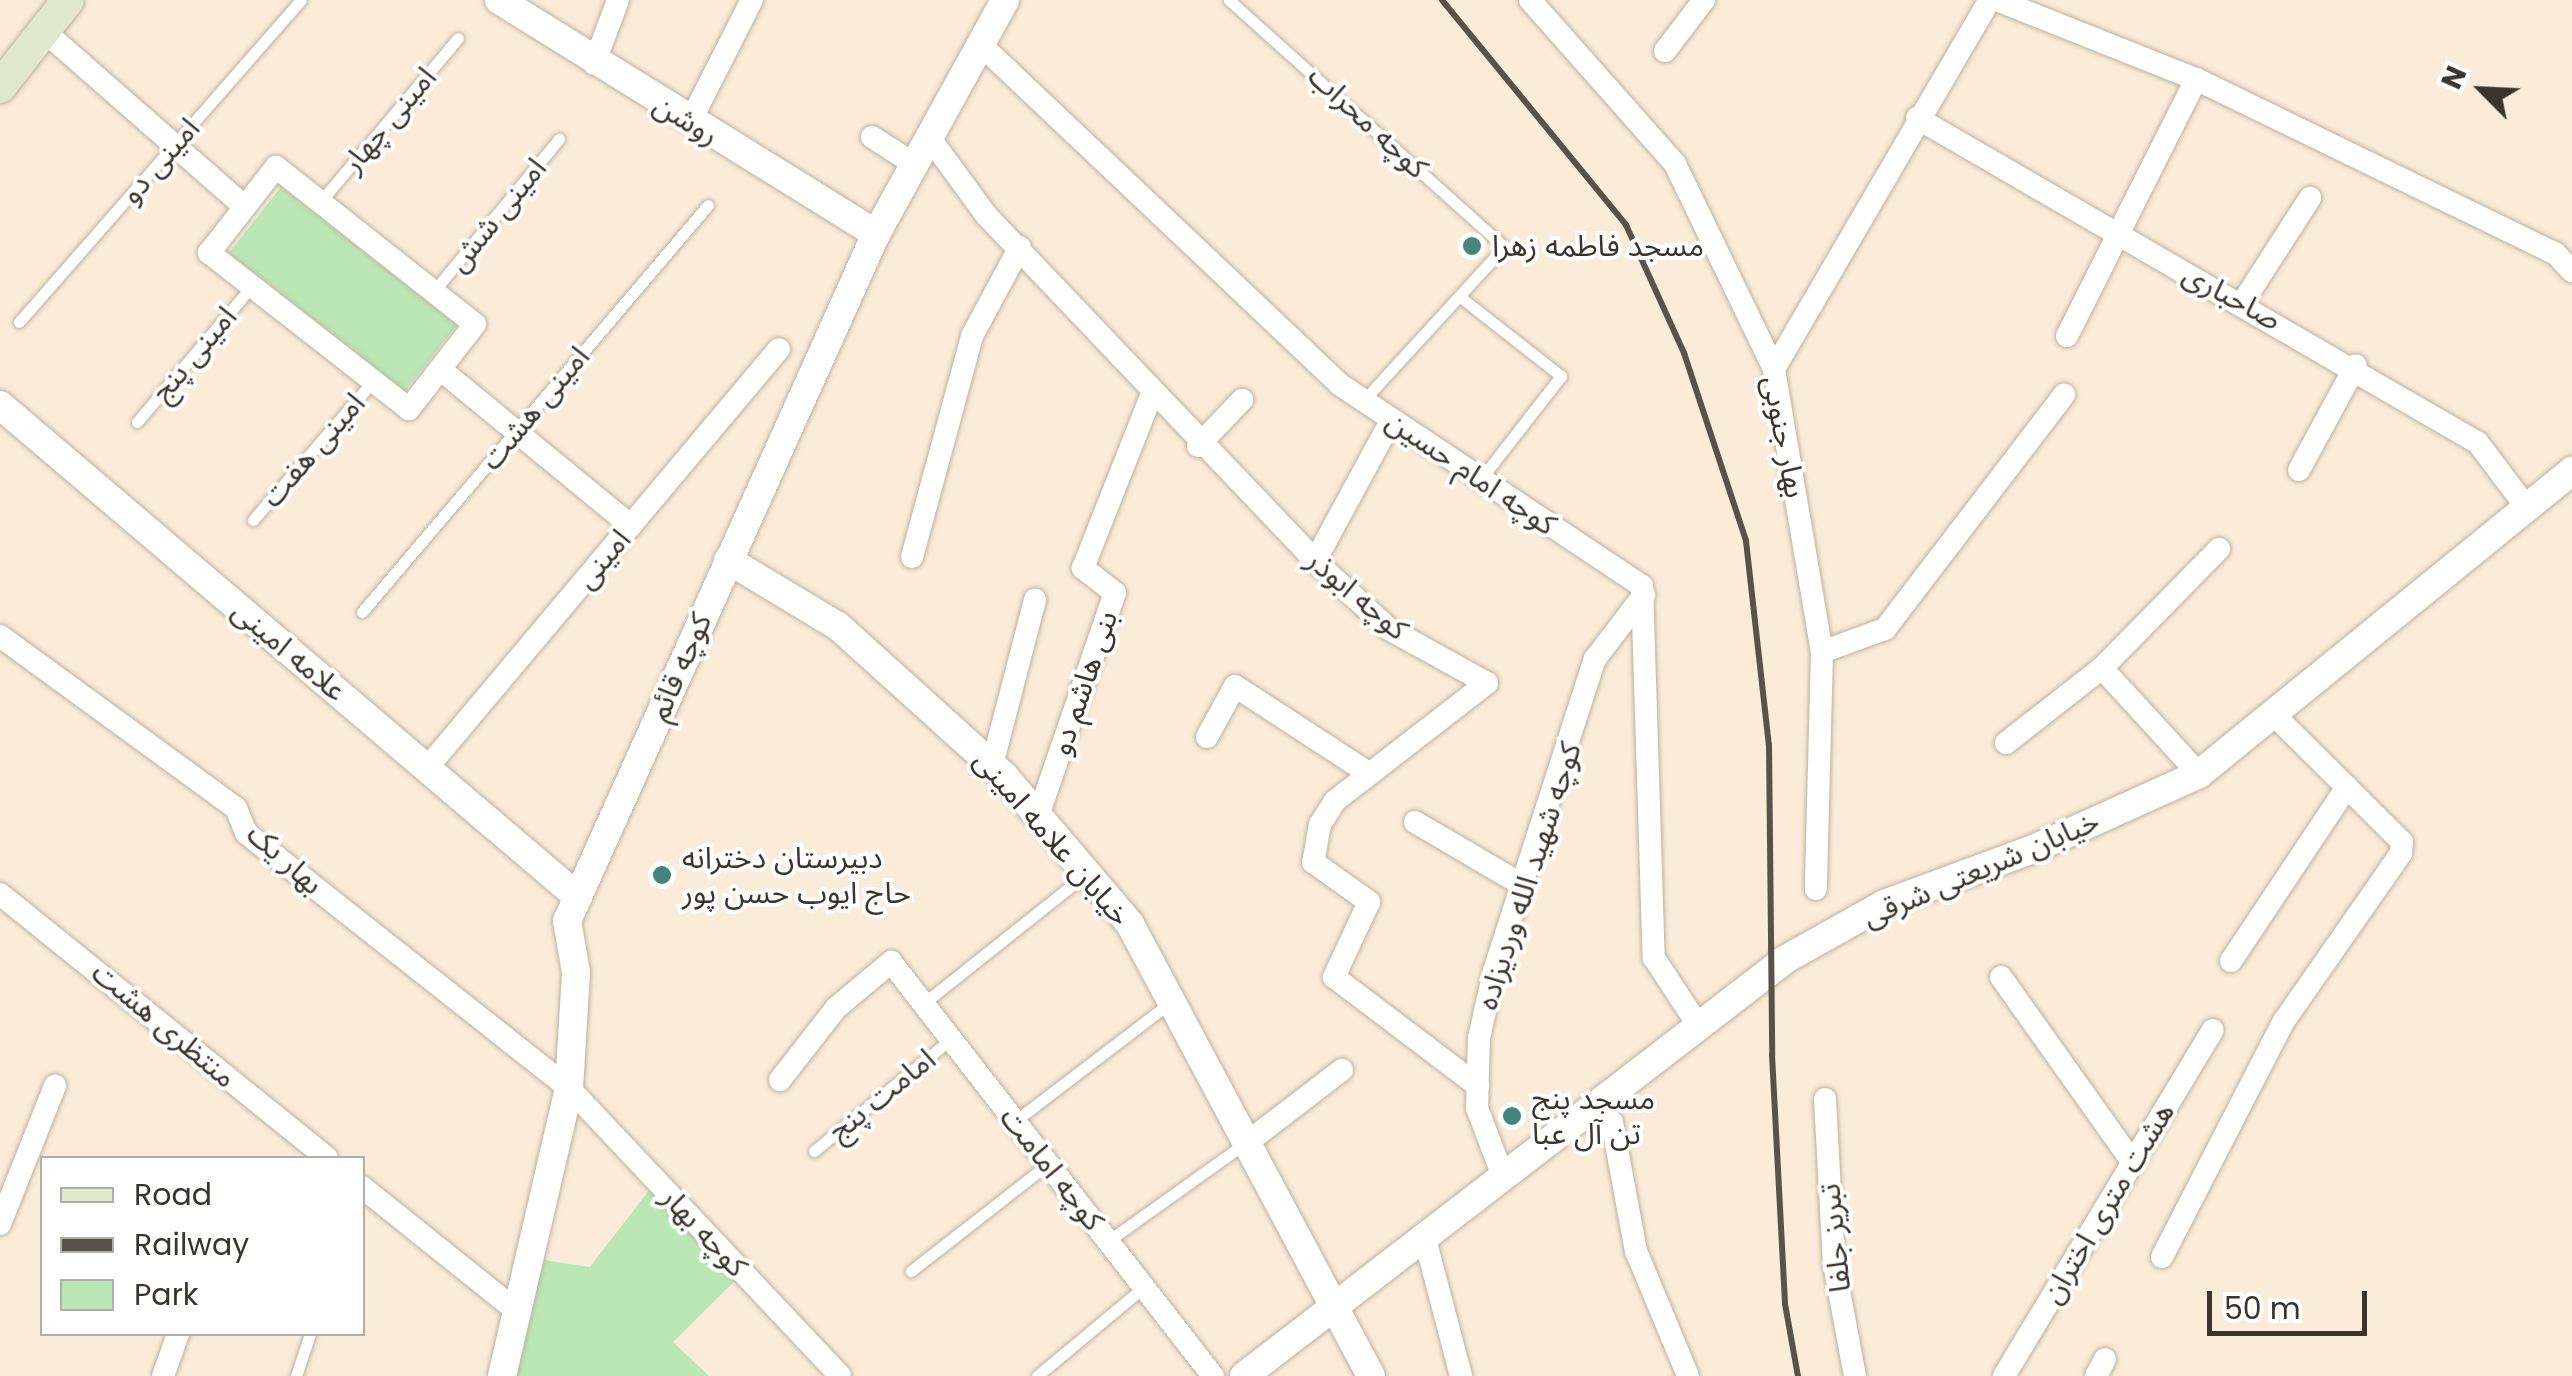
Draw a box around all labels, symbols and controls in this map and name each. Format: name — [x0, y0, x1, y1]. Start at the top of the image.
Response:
north arrow — [2432, 40, 2532, 140]
street label: کوچه محراب — [1301, 58, 1435, 186]
street label: امینی چهار — [334, 60, 444, 180]
text: N — [2432, 60, 2476, 95]
street label: روشن — [647, 87, 725, 153]
street label: امینی دو — [113, 111, 207, 211]
street label: امینی شش — [440, 151, 554, 279]
place label: مسجد فاطمه زهرا — [1492, 228, 1704, 264]
marker: مسجد فاطمه زهرا — [1461, 235, 1483, 257]
street label: صاحباری — [2177, 256, 2287, 338]
street label: امینی پنج — [144, 299, 244, 409]
street label: امینی هشت — [473, 339, 597, 477]
street label: بهار جنوبی — [1755, 373, 1813, 501]
street label: امینی هفت — [254, 386, 372, 514]
street label: کوچه امام حسین — [1379, 403, 1563, 543]
street label: امینی — [568, 522, 638, 596]
street label: کوچه ابوذر — [1299, 542, 1415, 648]
street label: علامه امینی — [225, 593, 353, 709]
street label: بنی هاشم دو — [1042, 606, 1126, 760]
street label: کوچه قائم — [640, 608, 720, 726]
street label: کوچه شهید الله وردیزاده — [1469, 738, 1589, 1014]
street label: خیابان علامه امینی — [966, 743, 1138, 933]
street label: خیابان شریعتی شرقی — [1857, 803, 2105, 935]
street label: بهار یک — [240, 816, 330, 902]
place label: دبیرستان دخترانه حاج ایوب حسن پور — [682, 840, 911, 910]
marker: دبیرستان دخترانه حاج ایوب حسن پور — [651, 864, 673, 886]
street label: منتظری هشت — [85, 954, 243, 1096]
street label: امامت پنج — [821, 1041, 943, 1149]
place label: مسجد پنج تن آل عبا — [1532, 1081, 1655, 1152]
street label: هشت متری اختران — [2034, 1096, 2182, 1310]
street label: کوچه امامت — [993, 1100, 1111, 1238]
marker: مسجد پنج تن آل عبا — [1501, 1105, 1523, 1127]
legend — [40, 1156, 365, 1336]
text: Road — [134, 1173, 212, 1216]
street label: کوچه بهار — [653, 1180, 755, 1284]
street label: تبریز جلفا — [1811, 1182, 1859, 1294]
text: Railway — [134, 1223, 249, 1266]
scale bar — [2212, 1271, 2372, 1333]
text: Park — [134, 1273, 198, 1316]
text: 50 m — [2224, 1287, 2301, 1330]

